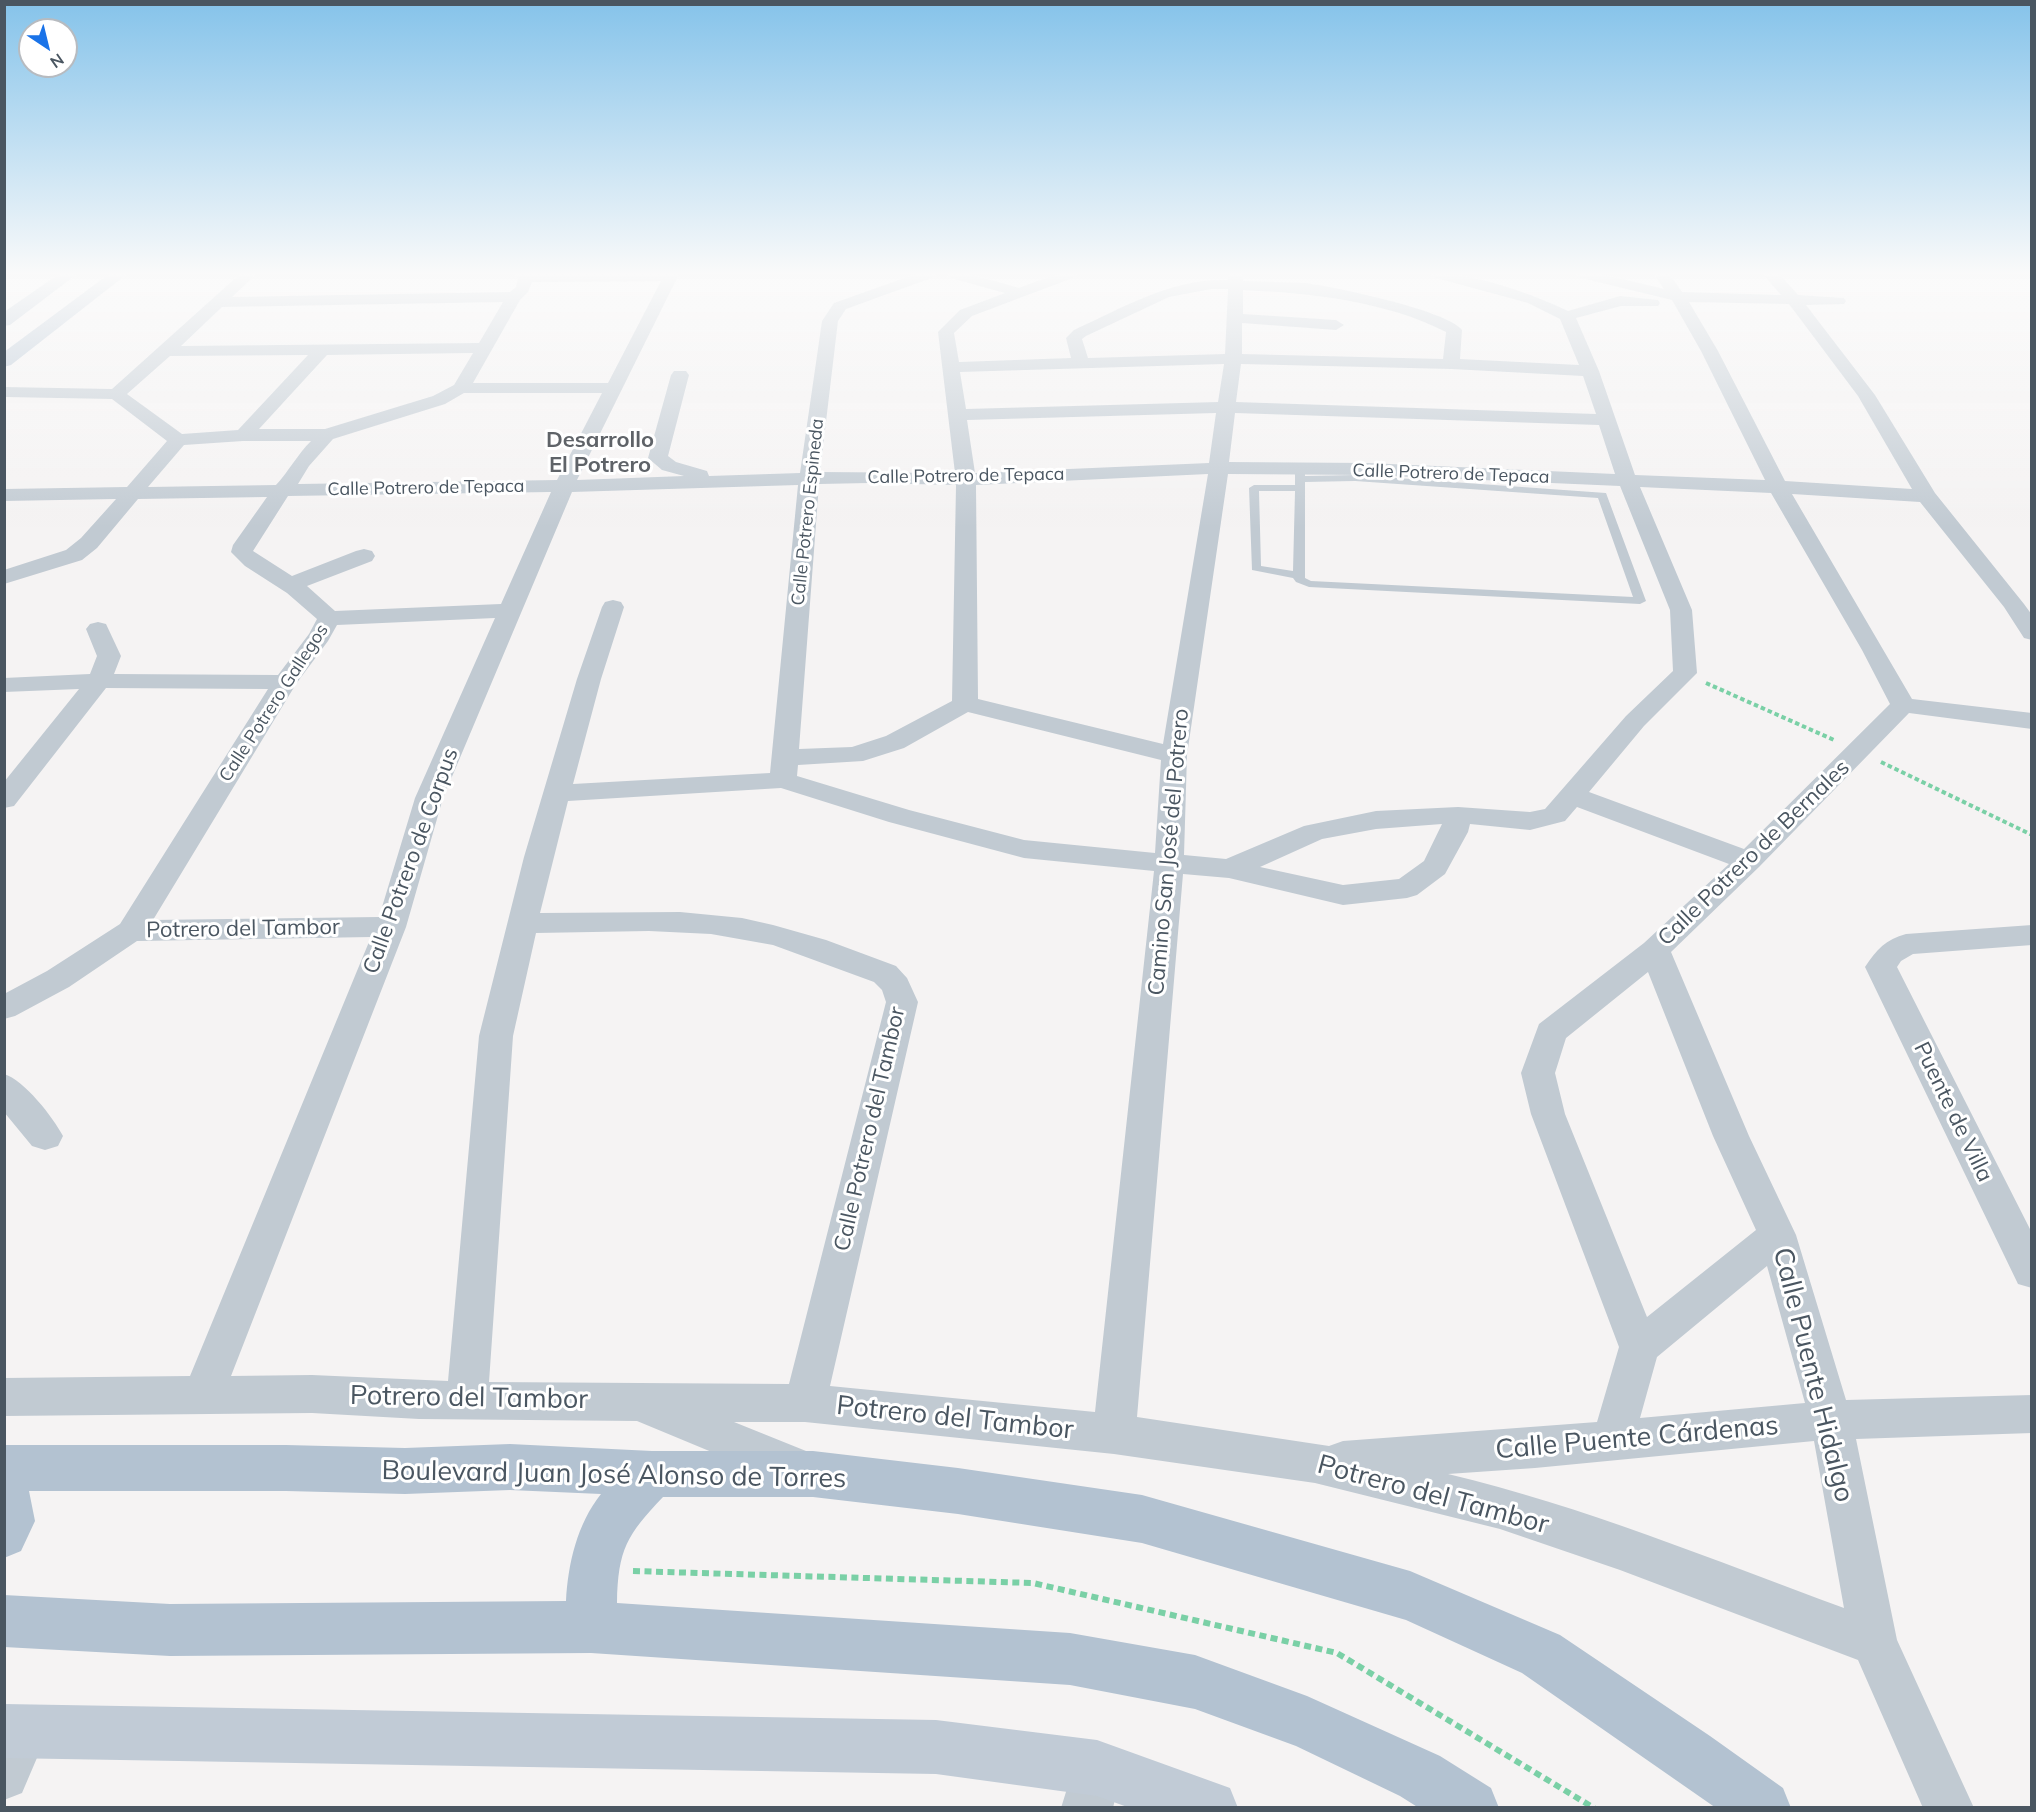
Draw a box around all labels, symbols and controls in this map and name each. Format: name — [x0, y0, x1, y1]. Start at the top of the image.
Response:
north arrow — [18, 18, 78, 78]
text: N — [46, 49, 68, 73]
street label: Calle Potrero Espineda — [787, 418, 829, 606]
district label: Desarrollo El Potrero — [546, 427, 654, 478]
street label: Calle Potrero de Tepaca — [1352, 460, 1550, 488]
street label: Calle Potrero de Tepaca — [867, 463, 1065, 489]
street label: Calle Potrero de Tepaca — [327, 475, 525, 501]
street label: Calle Potrero Gallegos — [215, 620, 333, 786]
street label: Camino San José del Potrero — [1143, 707, 1195, 997]
street label: Calle Potrero de Corpus — [358, 744, 464, 978]
street label: Calle Potrero de Bernales — [1653, 755, 1855, 951]
street label: Potrero del Tambor — [146, 914, 340, 944]
street label: Calle Potrero del Tambor — [829, 1004, 911, 1254]
street label: Puente de Villa — [1908, 1038, 1998, 1186]
street label: Calle Puente Hidalgo — [1766, 1244, 1860, 1506]
street label: Potrero del Tambor — [350, 1380, 588, 1416]
street label: Potrero del Tambor — [835, 1389, 1075, 1447]
street label: Calle Puente Cárdenas — [1494, 1409, 1780, 1467]
street label: Potrero del Tambor — [1314, 1449, 1552, 1541]
street label: Boulevard Juan José Alonso de Torres — [381, 1455, 847, 1495]

